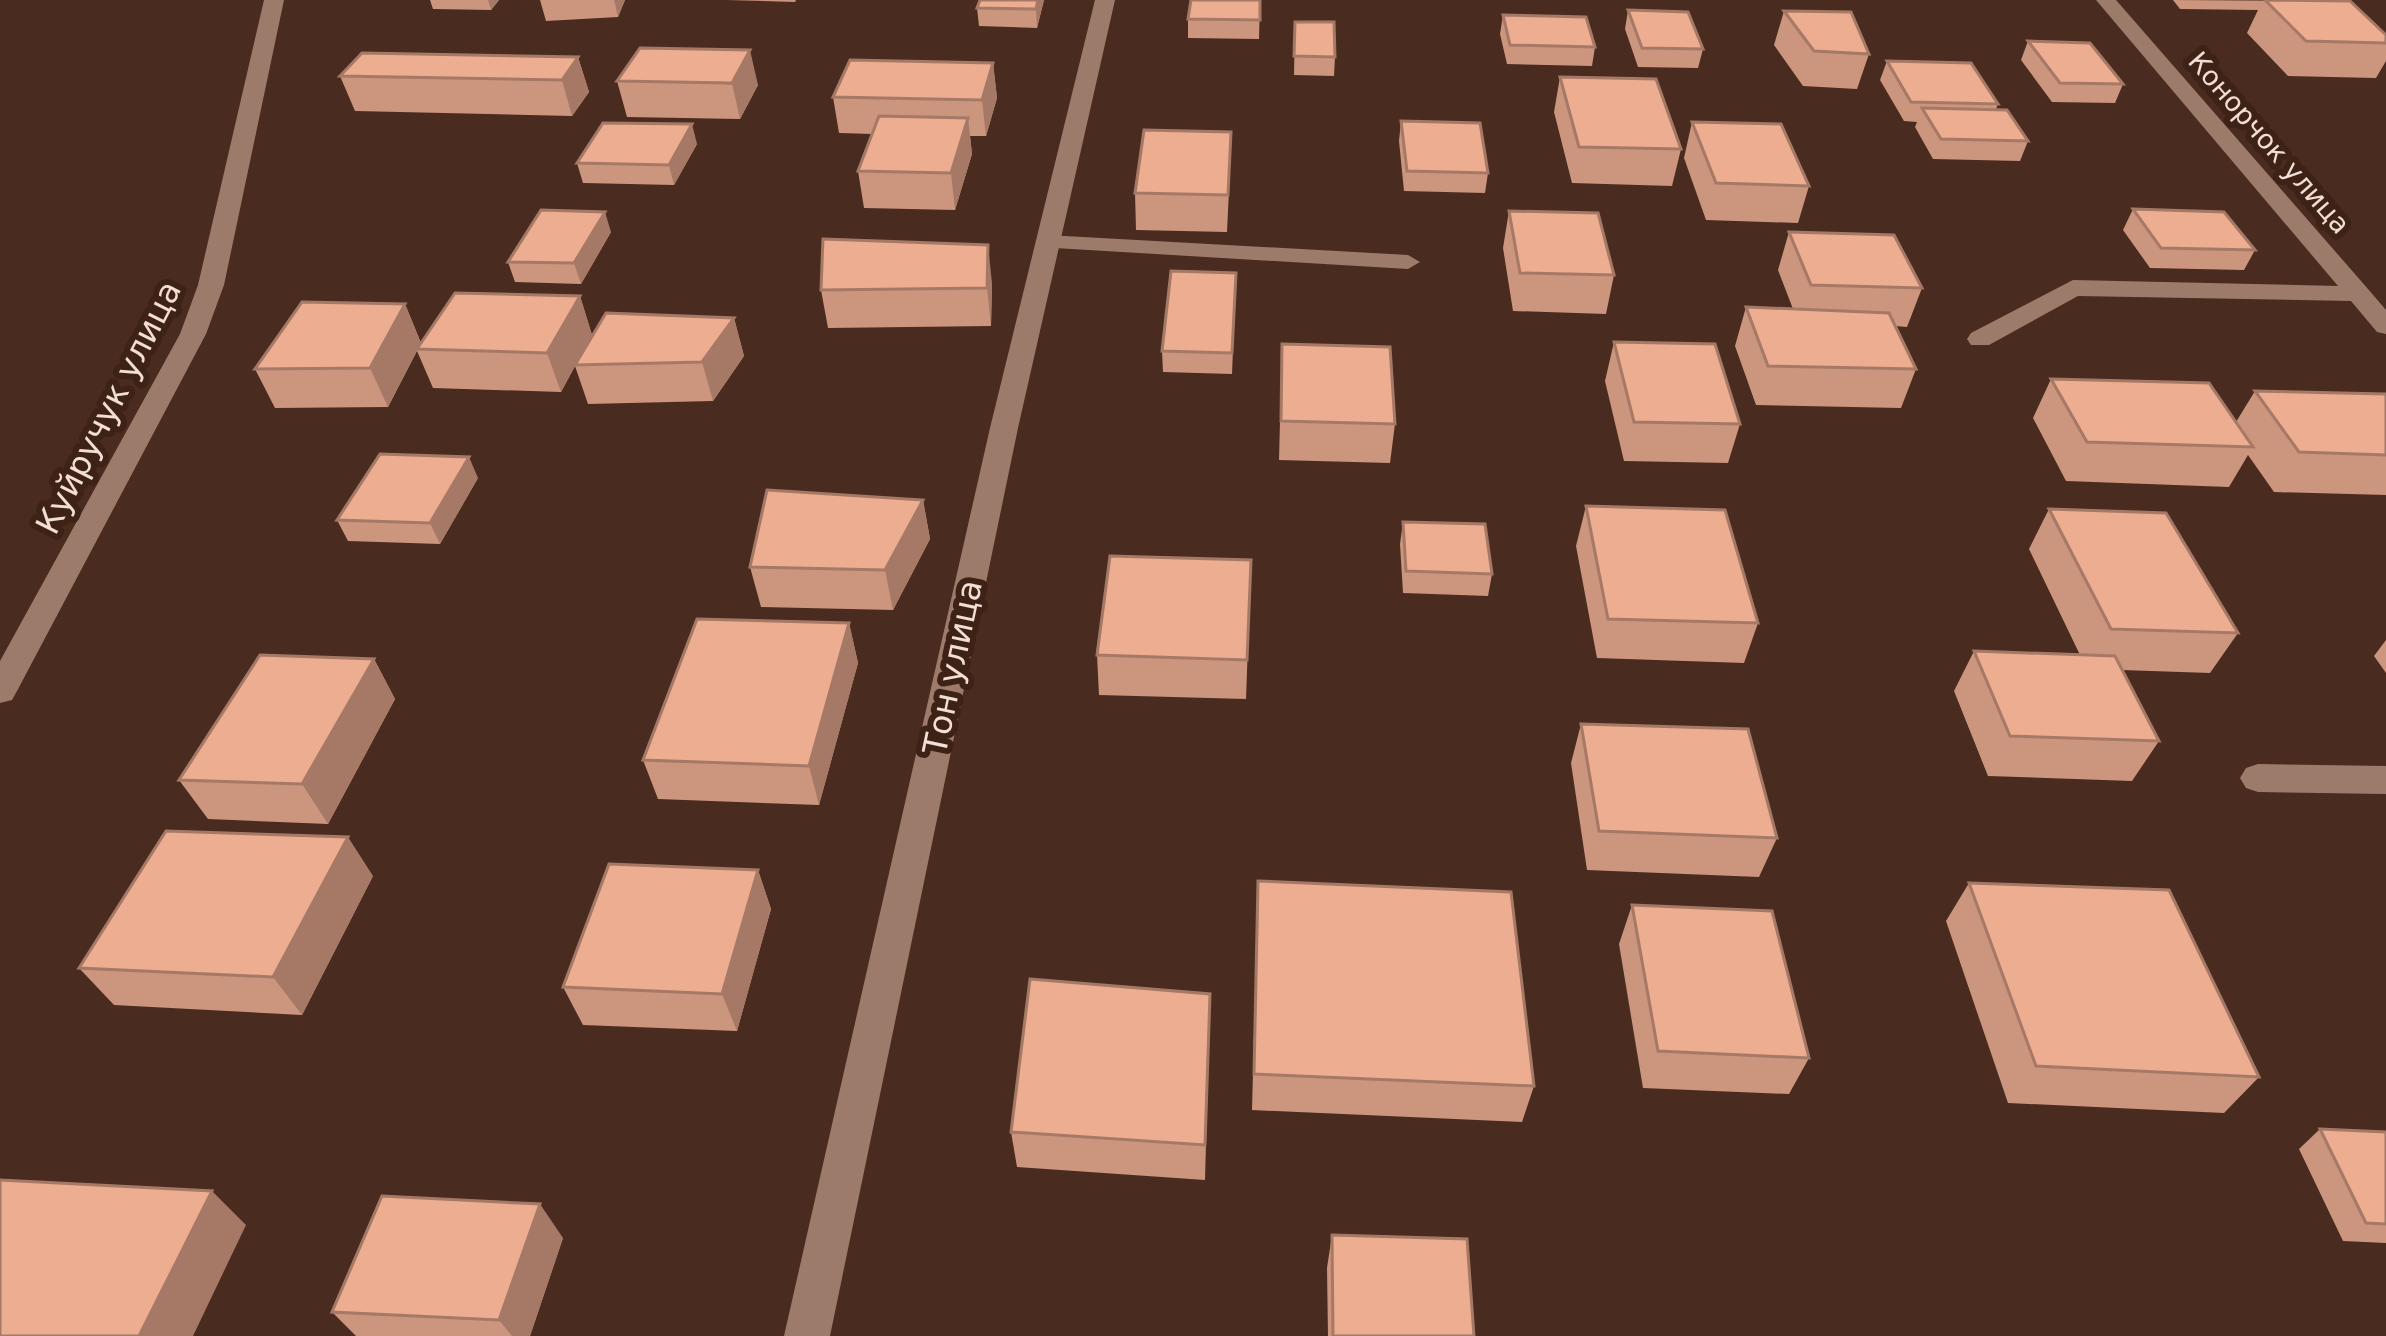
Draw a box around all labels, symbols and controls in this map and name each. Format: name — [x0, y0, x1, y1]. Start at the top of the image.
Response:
street label: Конорчок улица — [2182, 46, 2357, 240]
street label: Куйручук улица — [28, 274, 189, 540]
street label: Тон улица — [915, 576, 990, 759]

